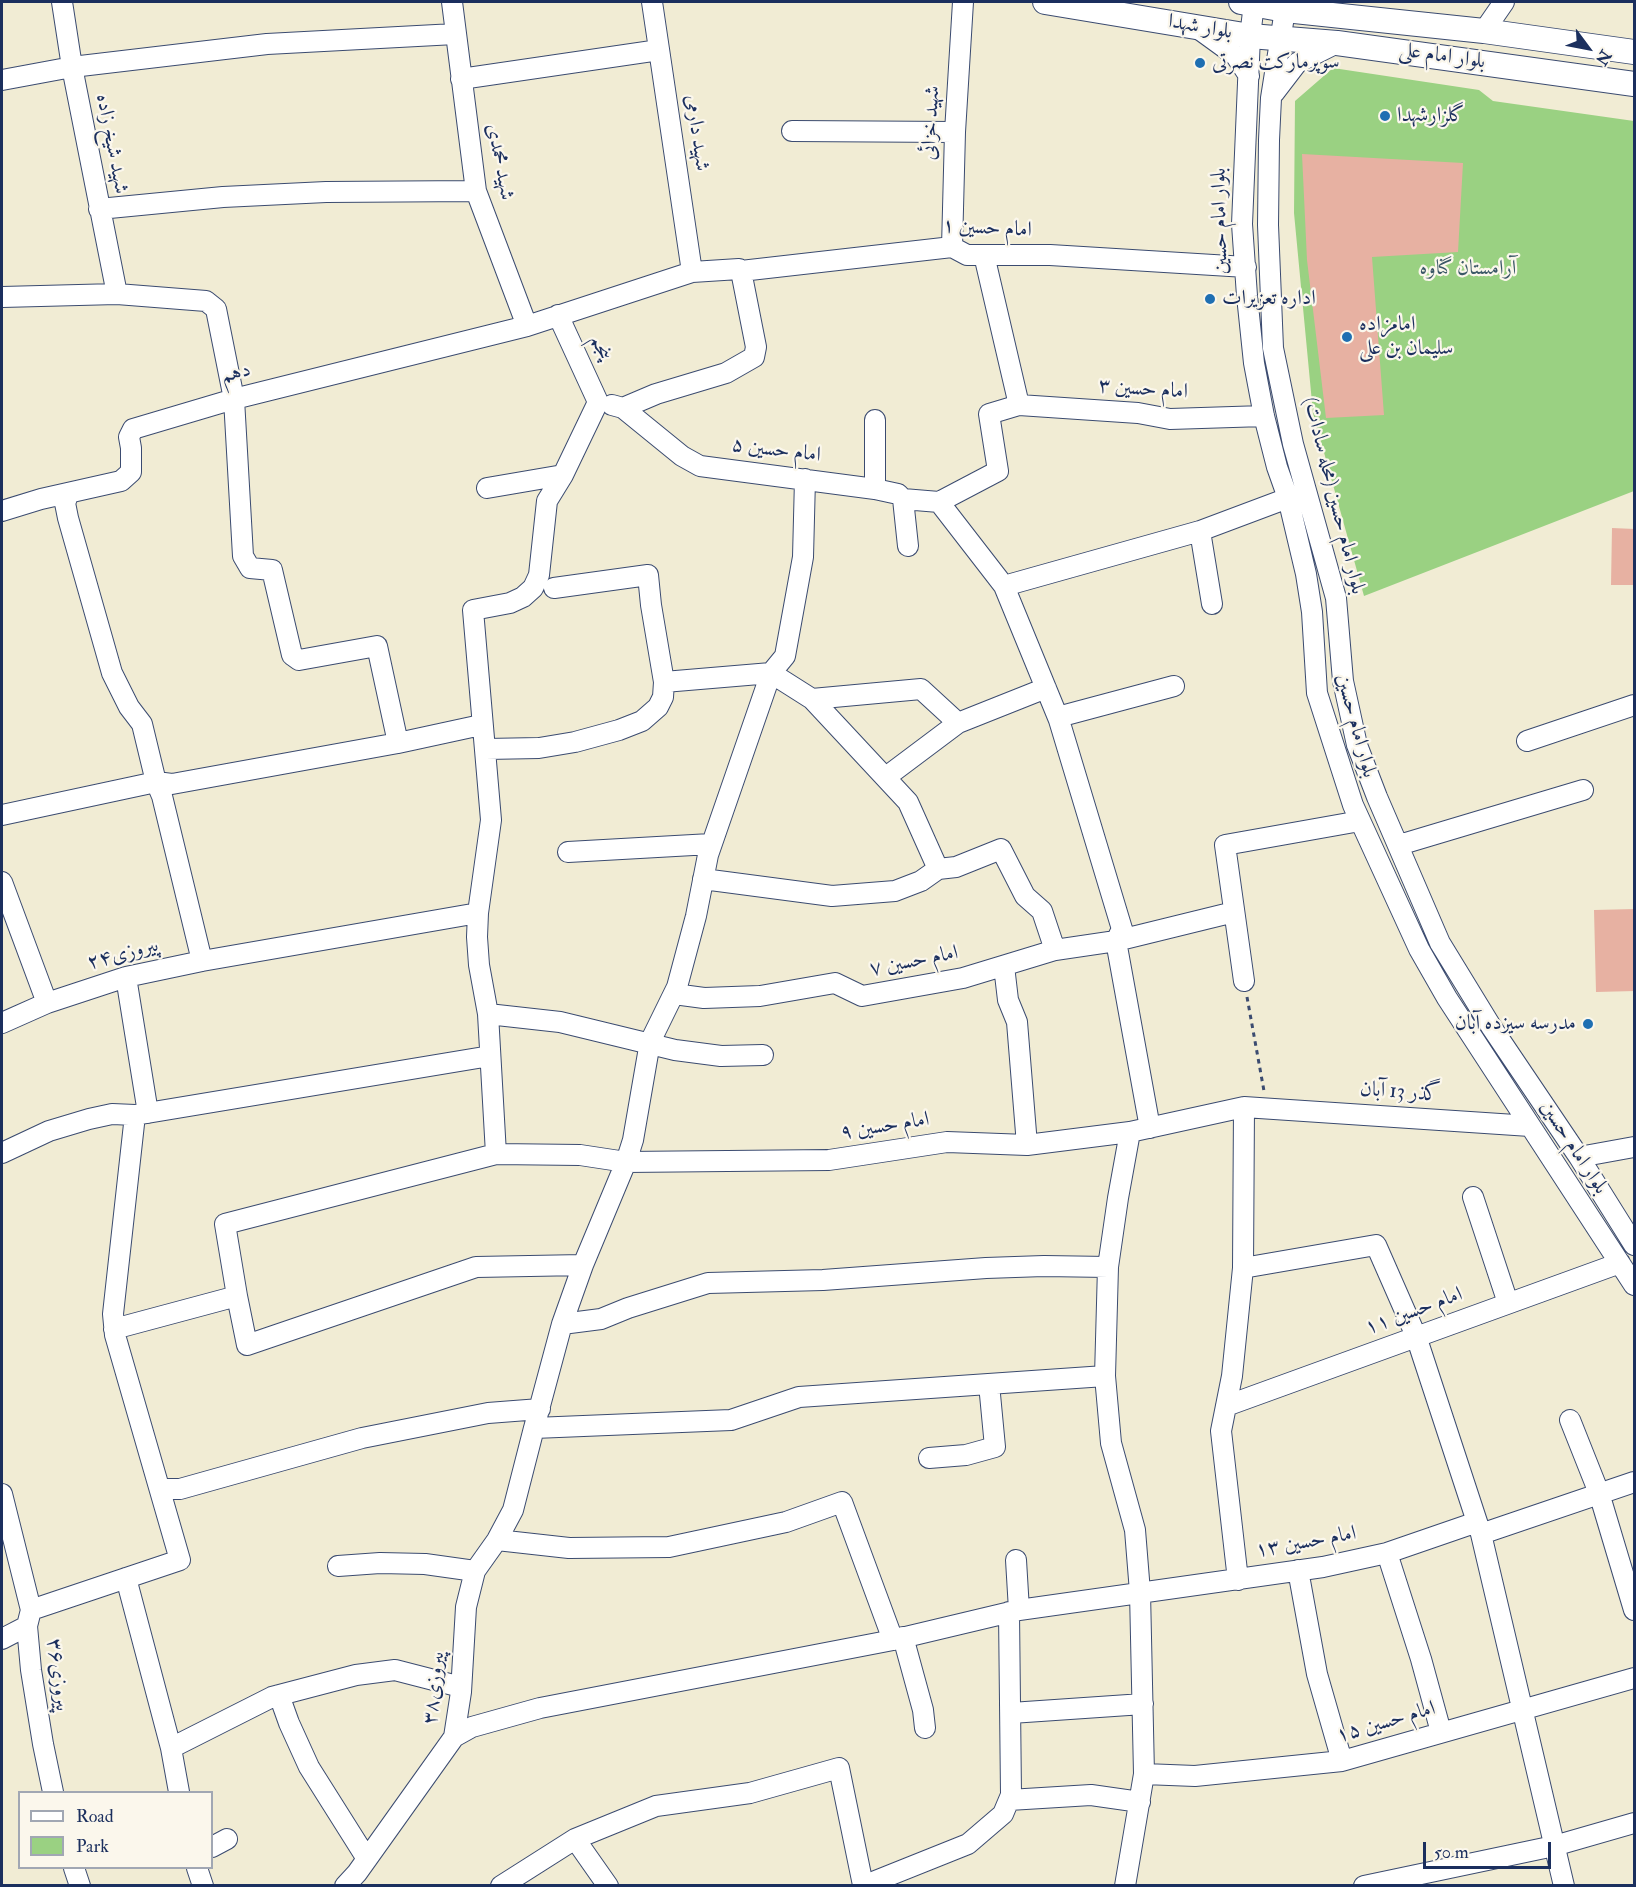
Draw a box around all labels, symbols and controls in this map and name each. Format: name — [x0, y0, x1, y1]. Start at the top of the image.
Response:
street label: بلوار شهدا — [1166, 10, 1234, 46]
north arrow — [1558, 18, 1618, 78]
street label: بلوار امام علی — [1397, 38, 1487, 76]
text: N — [1591, 46, 1616, 69]
place label: سوپرمارکت نصرتی — [1212, 50, 1340, 76]
marker: سوپرمارکت نصرتی — [1193, 56, 1207, 70]
street label: شهید خزائی — [917, 85, 947, 161]
street label: شهید شیخ زاده — [89, 92, 133, 196]
street label: شهید دارمی — [678, 93, 714, 173]
place label: گلزارشهدا — [1397, 103, 1465, 129]
marker: گلزارشهدا — [1378, 109, 1392, 123]
street label: شهید محمدی — [479, 122, 519, 202]
street label: بلوار امام حسین — [1207, 168, 1235, 274]
street label: امام حسین ۱ — [942, 214, 1032, 244]
park label: آرامستان گناوه — [1420, 256, 1516, 282]
place label: اداره تعزیرات — [1222, 286, 1316, 312]
marker: اداره تعزیرات — [1203, 292, 1217, 306]
place label: امامزاده سلیمان بن علی — [1359, 312, 1453, 362]
marker: امامزاده سلیمان بن علی — [1340, 330, 1354, 344]
street label: پنجم — [583, 331, 617, 365]
street label: دهم — [218, 358, 254, 390]
street label: امام حسین ۳ — [1097, 374, 1189, 406]
street label: بلوار امام حسین (محله سادات) — [1296, 395, 1370, 597]
street label: امام حسین ۵ — [730, 433, 822, 469]
street label: بلوار امام حسین — [1329, 671, 1381, 781]
street label: پیروزی۲۴ — [85, 933, 161, 977]
street label: امام حسین ۷ — [868, 941, 960, 983]
place label: مدرسه سیزده آبان — [1455, 1011, 1576, 1037]
marker: مدرسه سیزده آبان — [1581, 1017, 1595, 1031]
street label: گذر 13 آبان — [1359, 1078, 1441, 1108]
street label: بلوار امام حسین — [1533, 1096, 1613, 1200]
street label: امام حسین ۹ — [839, 1108, 931, 1146]
street label: امام حسین ۱۱ — [1362, 1283, 1466, 1341]
street label: امام حسین ۱۳ — [1254, 1522, 1358, 1564]
street label: پیروزی۳۶ — [40, 1637, 74, 1713]
street label: پیروزی۳۸ — [419, 1650, 451, 1726]
street label: امام حسین ۱۵ — [1333, 1697, 1439, 1749]
legend — [18, 1791, 213, 1869]
text: Road — [76, 1805, 114, 1828]
scale bar — [1426, 1830, 1554, 1868]
text: Park — [76, 1835, 109, 1858]
text: 50 m — [1434, 1841, 1469, 1864]

